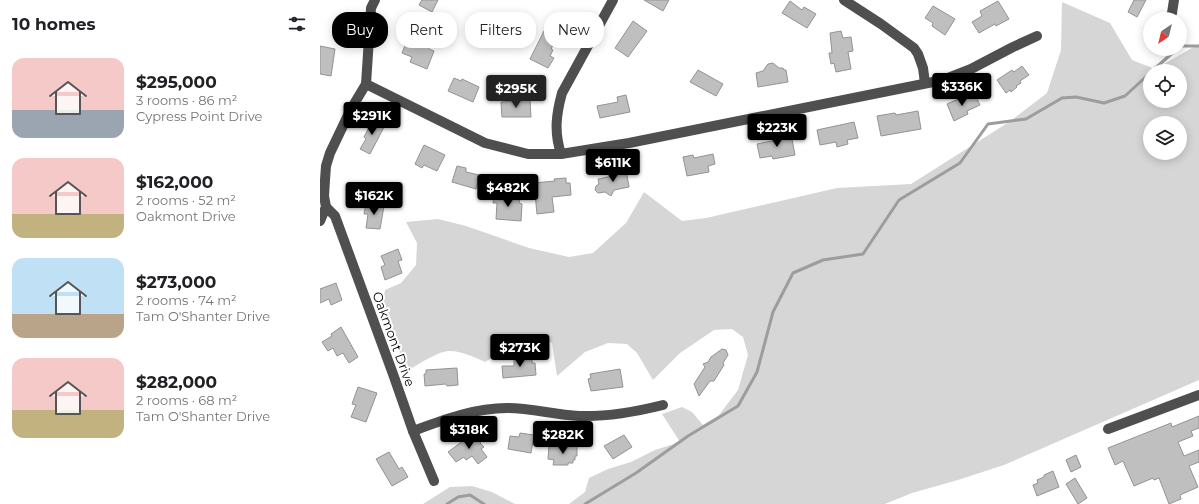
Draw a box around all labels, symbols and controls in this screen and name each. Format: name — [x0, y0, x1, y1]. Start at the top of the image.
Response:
chip: Buy — [332, 12, 388, 48]
chip: Rent — [396, 12, 457, 48]
chip: Filters — [465, 12, 536, 48]
chip: New — [544, 12, 604, 48]
north arrow — [1143, 12, 1187, 56]
map controls — [1143, 12, 1187, 160]
icon: filters — [286, 13, 308, 35]
text: 10 homes — [12, 14, 96, 34]
button: locate — [1143, 64, 1187, 108]
text: $295,000 — [136, 72, 217, 92]
pin: $336K — [934, 73, 990, 107]
icon: home — [44, 74, 92, 122]
pin: $295K — [488, 75, 544, 109]
text: $336K — [941, 78, 983, 94]
text: $295K — [495, 80, 537, 96]
text: 3 rooms · 86 m² — [136, 92, 237, 108]
pin: $291K — [344, 102, 400, 136]
text: $291K — [353, 107, 391, 123]
text: Cypress Point Drive — [136, 108, 262, 124]
pin: $223K — [749, 114, 805, 148]
button: layers — [1143, 116, 1187, 160]
text: $223K — [757, 119, 797, 135]
pin: $611K — [585, 149, 641, 183]
text: $611K — [595, 154, 631, 170]
text: $162,000 — [136, 172, 213, 192]
icon: home — [44, 174, 92, 222]
pin: $482K — [480, 174, 536, 208]
text: $482K — [486, 179, 530, 195]
pin: $162K — [346, 182, 402, 216]
text: $162K — [355, 187, 393, 203]
text: 2 rooms · 52 m² — [136, 192, 236, 208]
text: Oakmont Drive — [136, 208, 236, 224]
text: $273,000 — [136, 272, 216, 292]
icon: home — [44, 274, 92, 322]
street label: Oakmont Drive — [369, 289, 419, 389]
text: 2 rooms · 74 m² — [136, 292, 237, 308]
text: Tam O'Shanter Drive — [136, 308, 270, 324]
pin: $273K — [492, 334, 548, 368]
text: $273K — [499, 339, 541, 355]
text: $282,000 — [136, 372, 217, 392]
icon: home — [44, 374, 92, 422]
text: 2 rooms · 68 m² — [136, 392, 237, 408]
text: Tam O'Shanter Drive — [136, 408, 270, 424]
pin: $318K — [441, 416, 497, 450]
text: $318K — [449, 421, 489, 437]
pin: $282K — [535, 421, 591, 455]
text: $282K — [542, 426, 584, 442]

